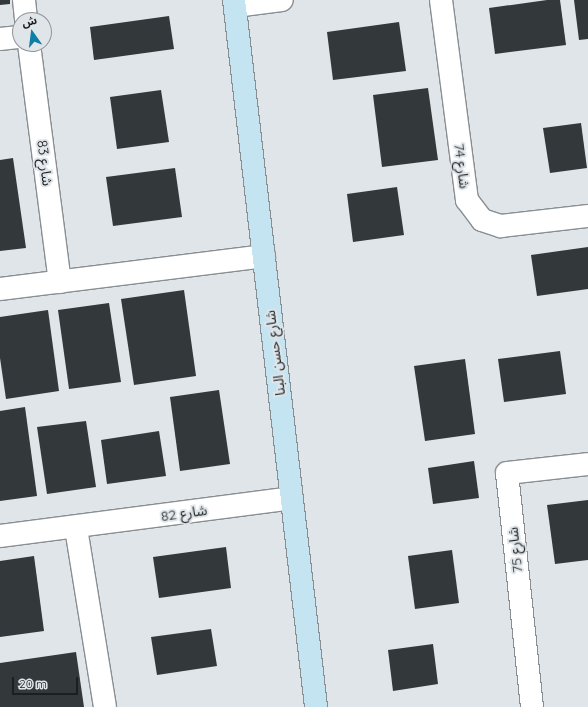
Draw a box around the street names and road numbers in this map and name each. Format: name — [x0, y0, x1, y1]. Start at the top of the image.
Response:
street label: شارع 83 — [34, 139, 56, 187]
street label: شارع 74 — [451, 143, 473, 189]
street label: شارع حسن البنا — [261, 309, 289, 397]
street label: شارع 82 — [160, 501, 208, 525]
street label: شارع 75 — [504, 526, 526, 574]

